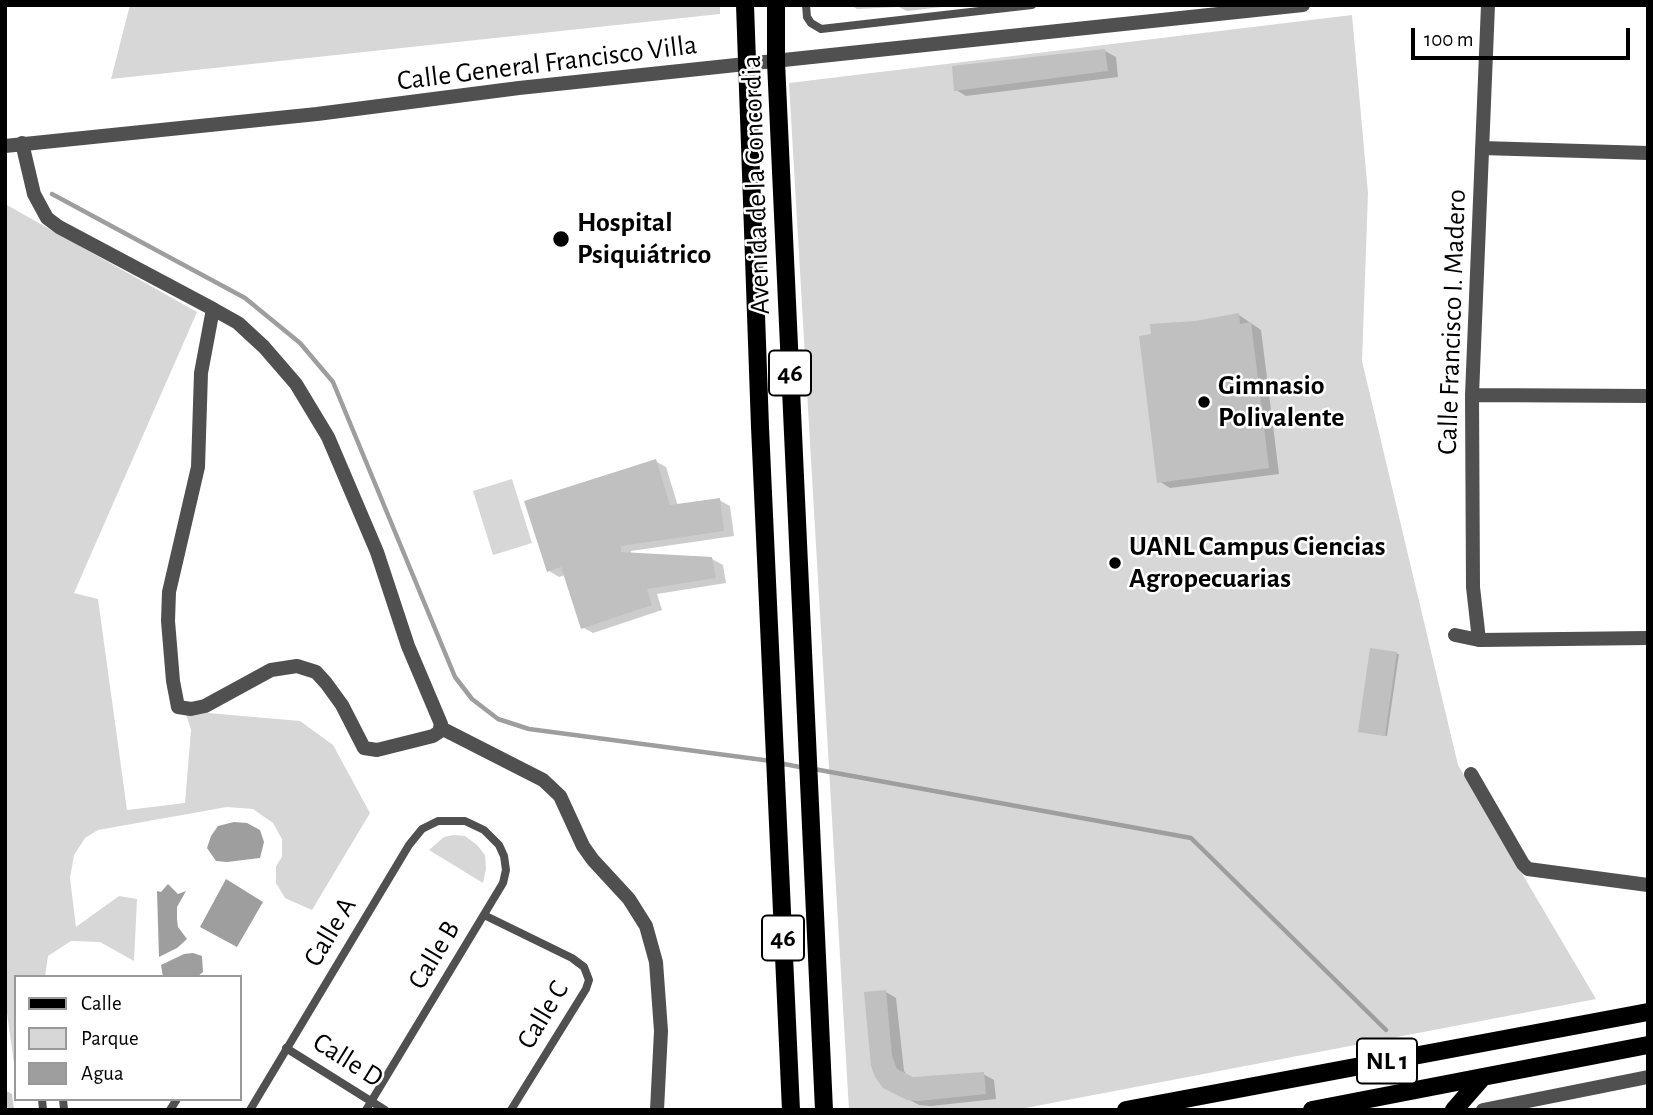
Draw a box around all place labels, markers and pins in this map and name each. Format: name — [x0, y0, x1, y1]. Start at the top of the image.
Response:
place label: Hospital Psiquiátrico — [577, 206, 711, 272]
marker: Hospital Psiquiátrico — [551, 229, 571, 249]
place label: Gimnasio Polivalente — [1218, 369, 1345, 435]
marker: Gimnasio Polivalente — [1196, 394, 1212, 410]
place label: UANL Campus Ciencias Agropecuarias — [1129, 530, 1385, 596]
marker: UANL Campus Ciencias Agropecuarias — [1107, 555, 1123, 571]

